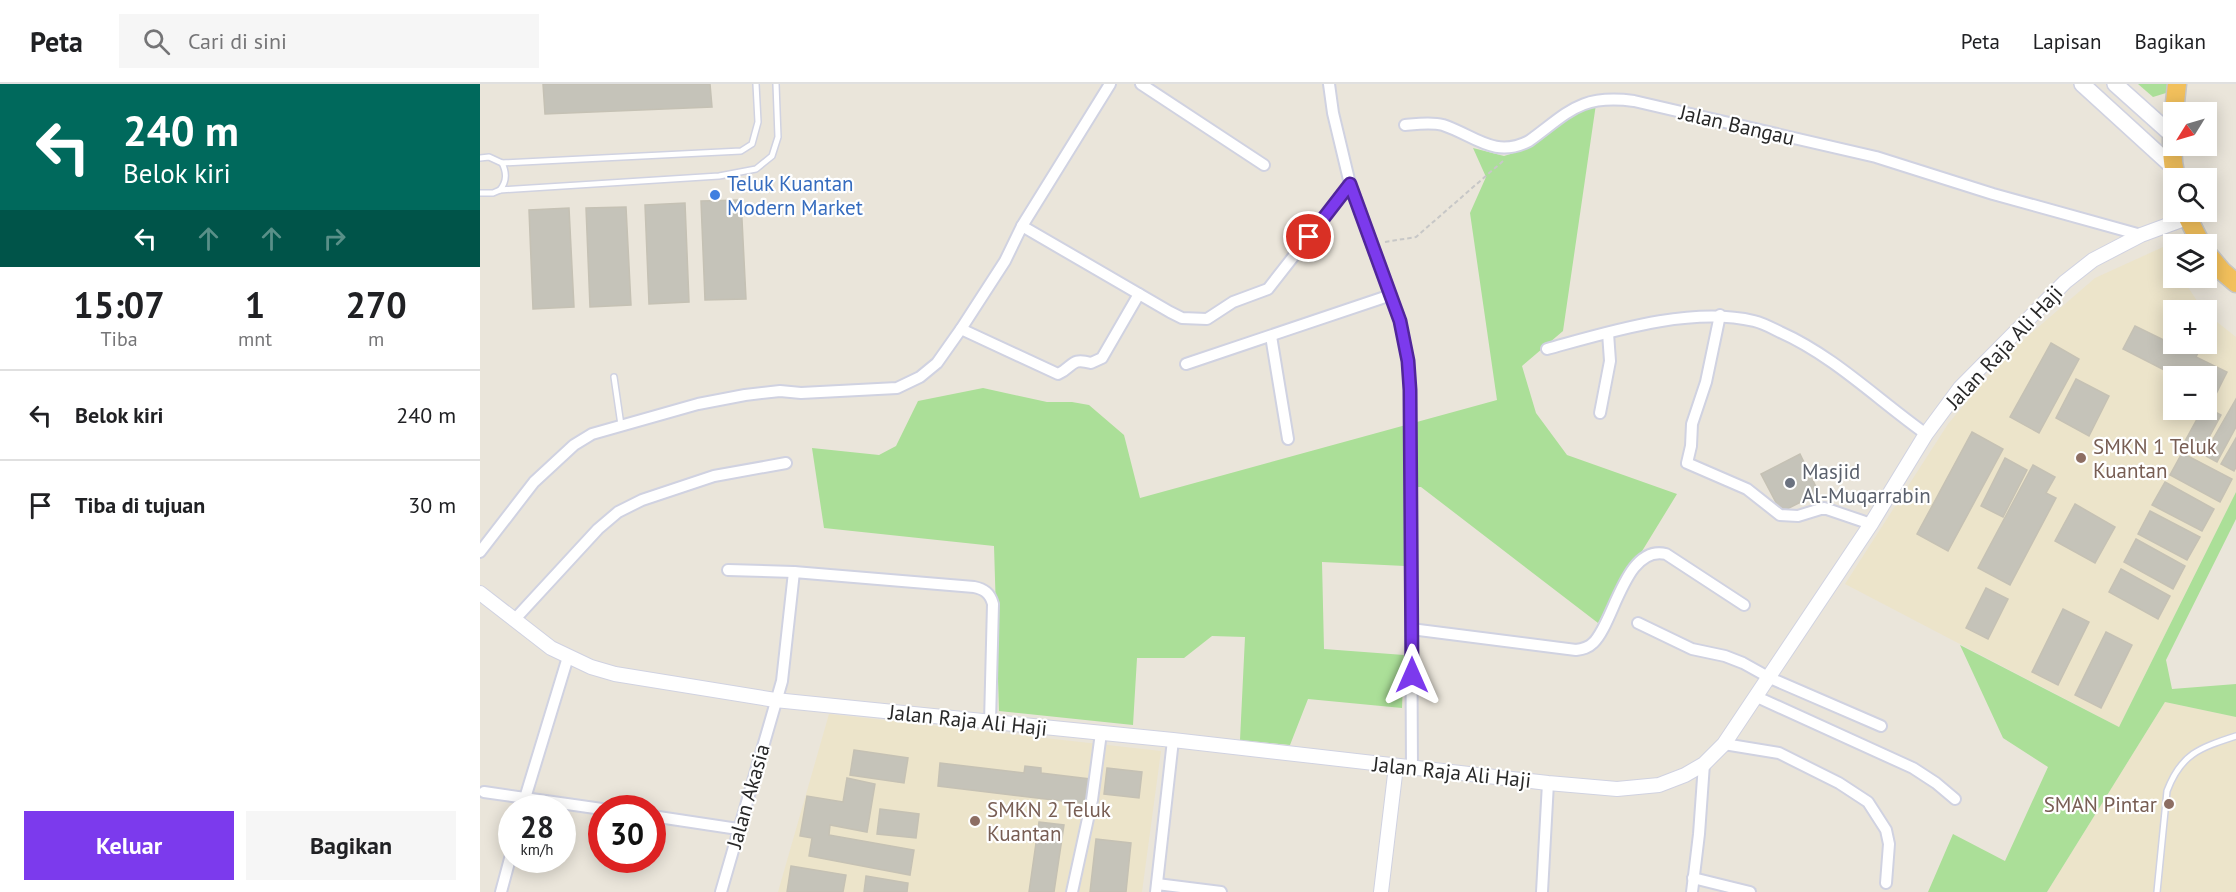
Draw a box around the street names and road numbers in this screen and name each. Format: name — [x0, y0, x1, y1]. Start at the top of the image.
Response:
street label: Jalan Bangau — [1676, 98, 1797, 151]
street label: Jalan Raja Ali Haji — [1939, 280, 2068, 415]
street label: Jalan Raja Ali Haji — [886, 698, 1049, 742]
street label: Jalan Akasia — [720, 741, 776, 852]
street label: Jalan Raja Ali Haji — [1370, 750, 1533, 794]

